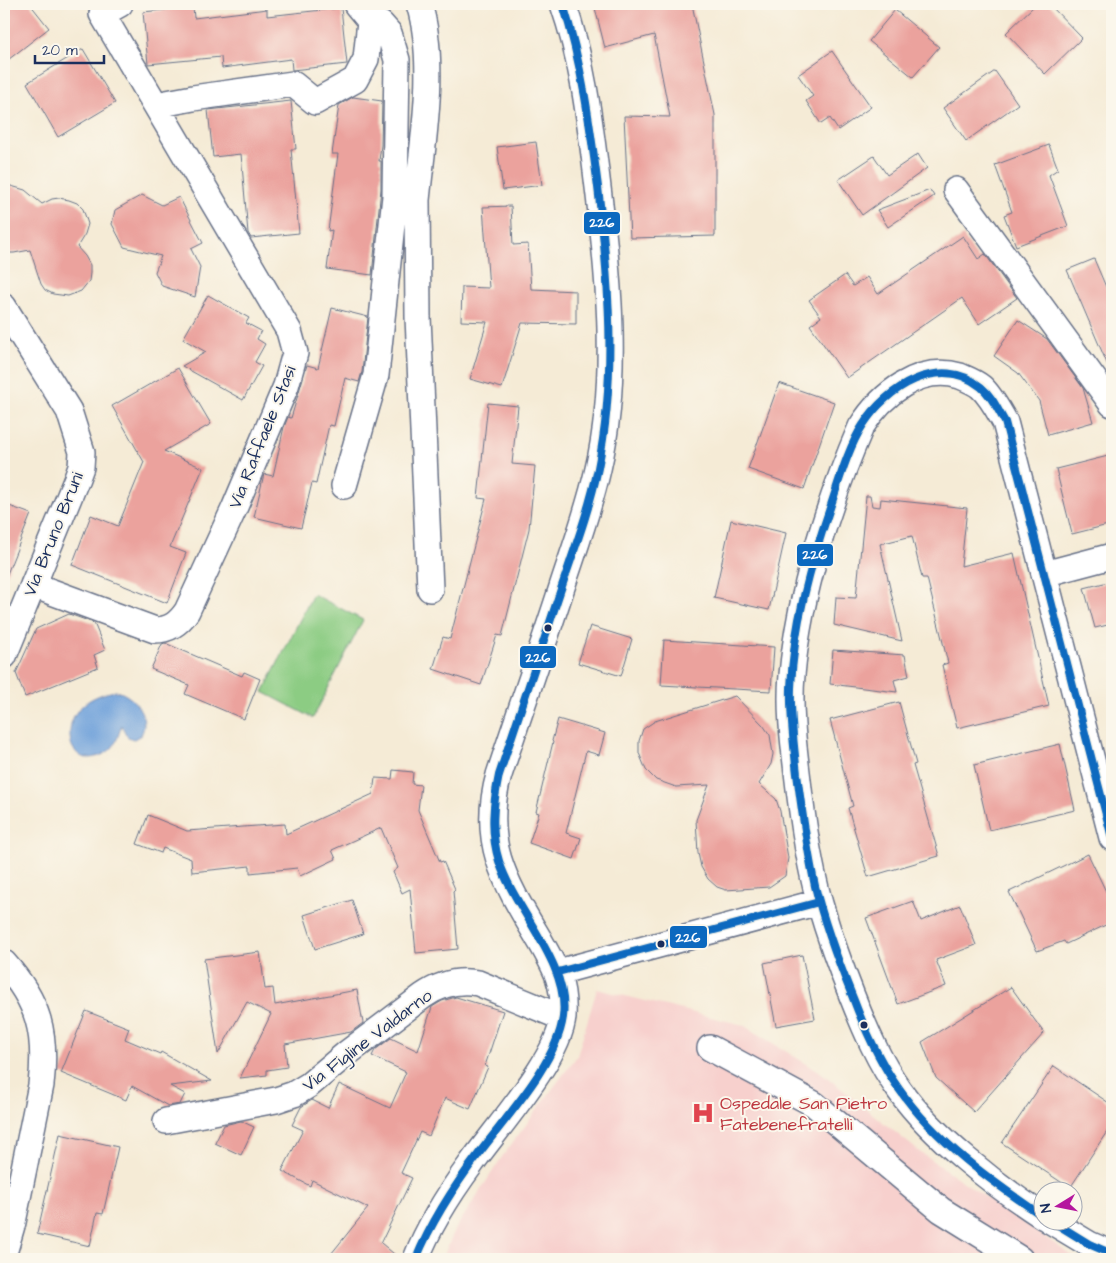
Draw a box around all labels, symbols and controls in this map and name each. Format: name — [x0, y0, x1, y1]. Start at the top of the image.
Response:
scale bar — [35, 32, 104, 64]
text: 20 m — [42, 40, 78, 61]
line badge: 226 — [583, 211, 621, 235]
text: 226 — [589, 213, 615, 233]
street label: Via Raffaele Stasi — [222, 362, 303, 512]
street label: Via Bruno Bruni — [17, 468, 90, 600]
line badge: 226 — [796, 543, 834, 567]
text: 226 — [802, 545, 828, 565]
unlabelled marker — [543, 623, 553, 633]
line badge: 226 — [519, 645, 557, 669]
text: 226 — [525, 648, 551, 668]
line badge: 226 — [669, 925, 708, 949]
text: 226 — [675, 928, 701, 948]
unlabelled marker — [656, 939, 666, 949]
street label: Via Figline Valdarno — [297, 983, 438, 1098]
unlabelled marker — [859, 1020, 869, 1030]
place label: Ospedale San Pietro Fatebenefratelli — [720, 1091, 887, 1137]
hospital icon: Ospedale San Pietro Fatebenefratelli — [690, 1100, 716, 1126]
north arrow — [1034, 1180, 1084, 1230]
text: N — [1036, 1202, 1057, 1214]

